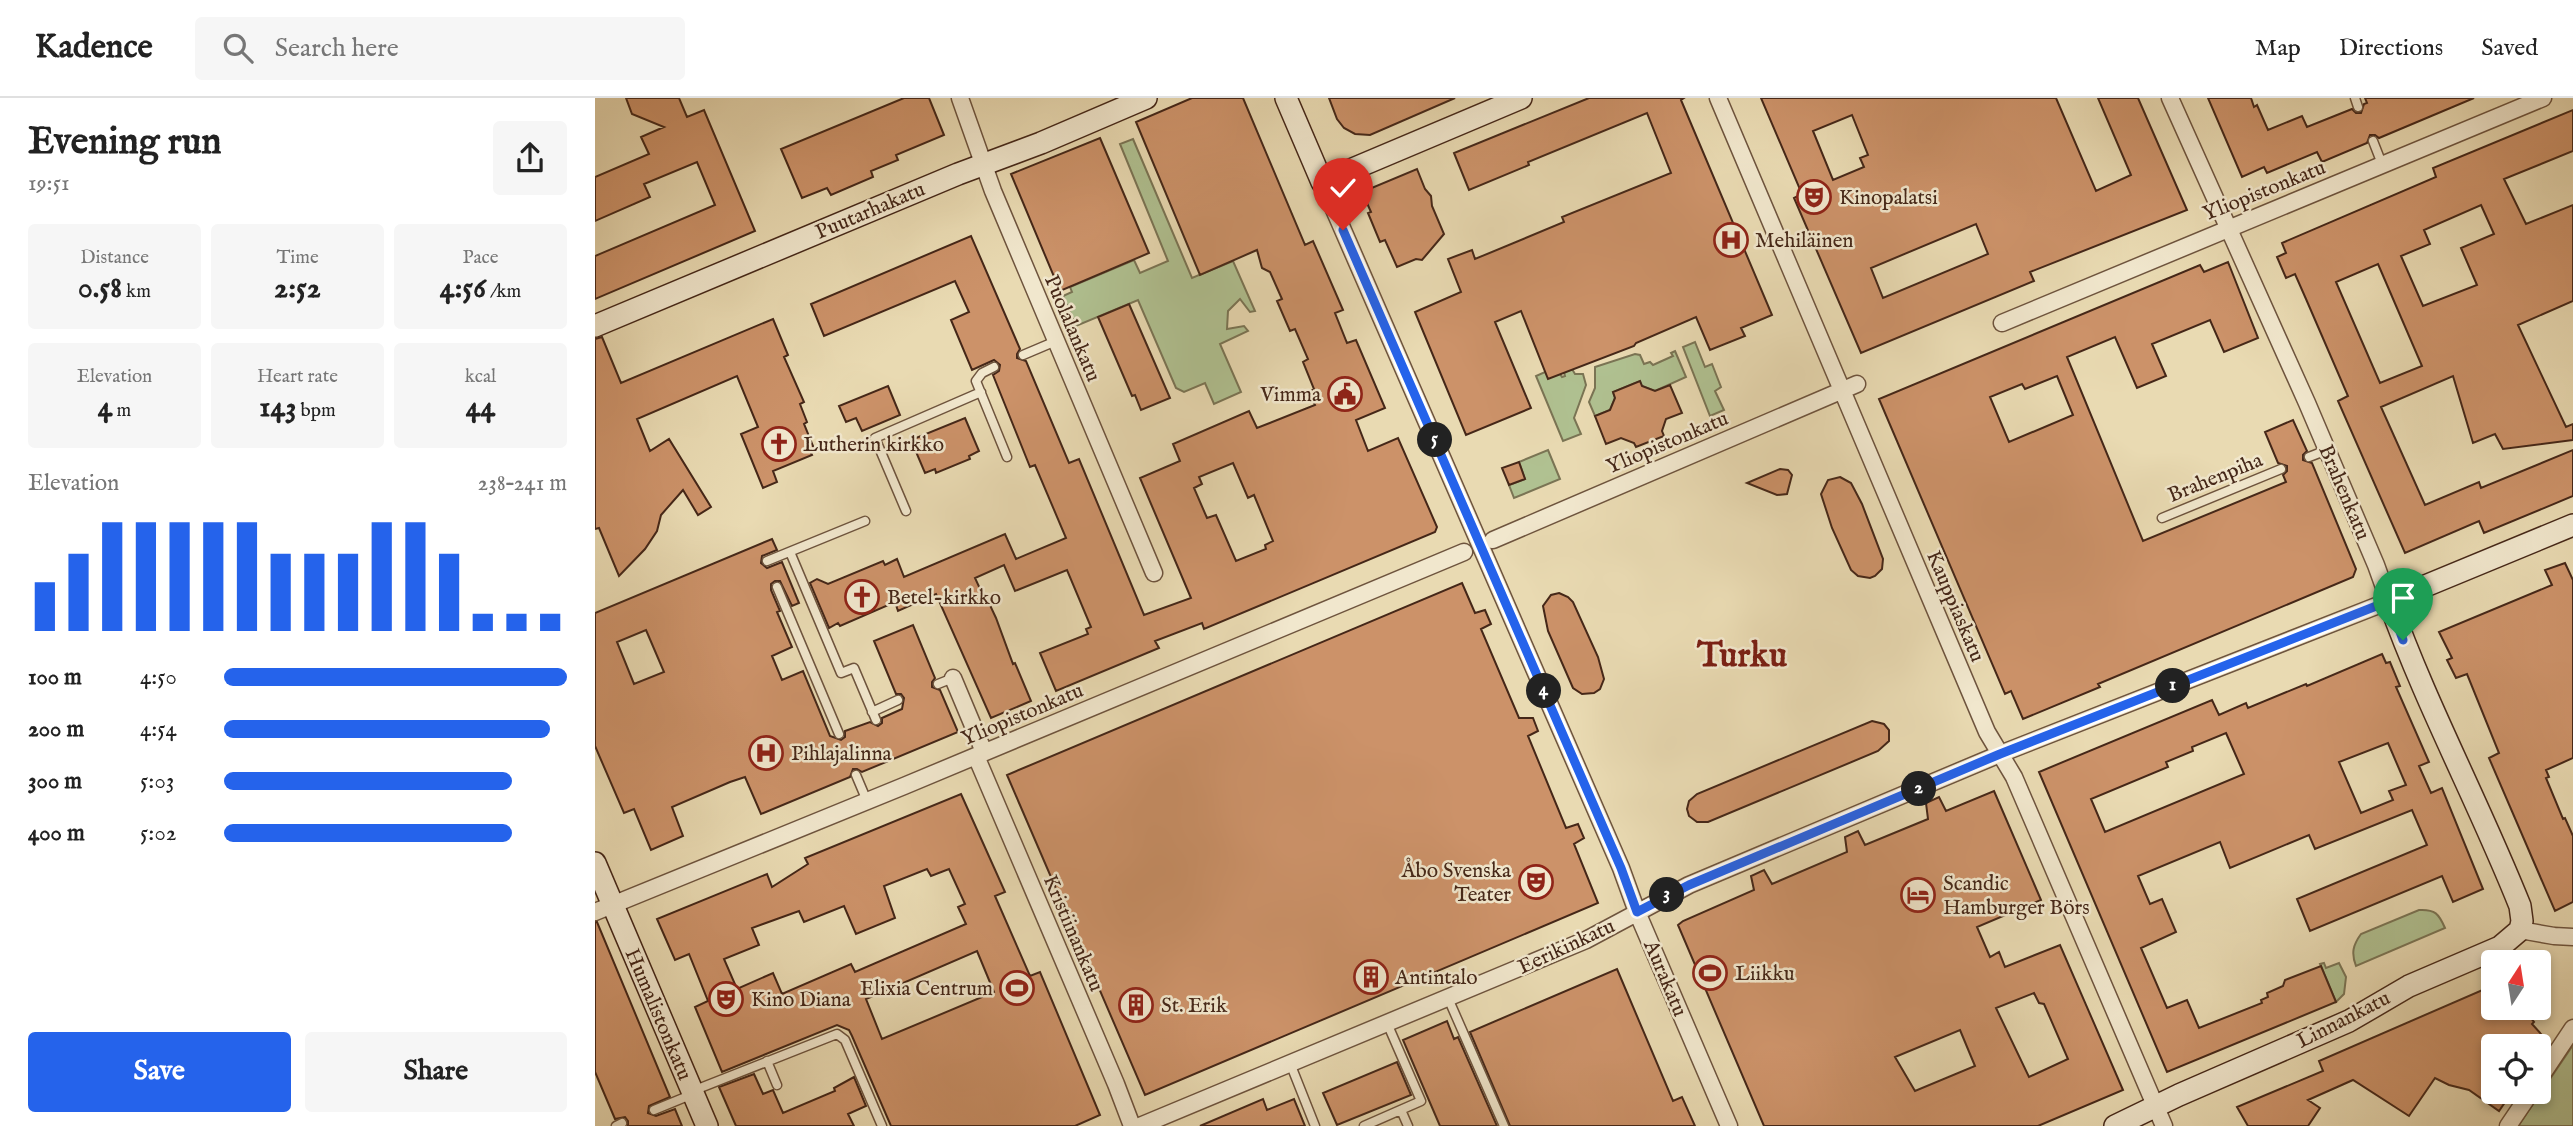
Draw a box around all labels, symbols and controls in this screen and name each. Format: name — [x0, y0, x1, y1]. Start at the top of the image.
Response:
search box — [195, 17, 685, 80]
text: Kadence — [35, 27, 153, 69]
icon: search — [219, 29, 257, 67]
text: Search here — [275, 32, 399, 65]
text: Map — [2255, 33, 2301, 64]
text: Directions — [2339, 33, 2443, 64]
text: Saved — [2481, 33, 2538, 64]
text: Evening run — [28, 119, 222, 167]
button: share — [493, 121, 567, 195]
street label: Yliopistonkatu — [2199, 154, 2330, 228]
pin — [1313, 158, 1373, 230]
text: 19:51 — [28, 169, 70, 198]
icon: check — [1324, 169, 1362, 207]
street label: Puutarhakatu — [812, 176, 930, 247]
theatre icon: Kinopalatsi — [1795, 178, 1833, 216]
place label: Kinopalatsi — [1839, 185, 1938, 212]
hospital icon: Mehiläinen — [1712, 221, 1750, 259]
place label: Mehiläinen — [1755, 228, 1853, 255]
text: Distance — [80, 246, 149, 270]
text: Time — [276, 246, 319, 270]
text: Pace — [463, 246, 498, 270]
text: 0.58 — [78, 270, 122, 308]
text: 2:52 — [274, 270, 321, 308]
text: 4:56 — [440, 270, 486, 308]
street label: Puolalankatu — [1037, 271, 1106, 386]
text: km — [122, 280, 151, 304]
text: /km — [486, 280, 521, 304]
text: Elevation — [77, 365, 152, 389]
text: Heart rate — [257, 365, 338, 389]
text: kcal — [465, 365, 496, 389]
public building icon: Vimma — [1326, 375, 1364, 413]
place label: Vimma — [1259, 382, 1322, 409]
text: 4 — [98, 389, 112, 427]
text: 143 — [259, 389, 296, 427]
text: 44 — [466, 389, 495, 427]
text: m — [112, 399, 131, 423]
text: bpm — [296, 399, 336, 423]
street label: Yliopistonkatu — [1602, 406, 1733, 481]
pin: 5 — [1417, 422, 1453, 458]
church icon: Lutherin kirkko — [760, 425, 798, 463]
text: 5 — [1431, 427, 1438, 451]
place label: Lutherin kirkko — [803, 432, 944, 459]
street label: Brahenkatu — [2311, 441, 2376, 544]
street label: Brahenpiha — [2164, 447, 2268, 510]
text: Elevation — [28, 469, 119, 498]
text: 238–241 m — [477, 469, 567, 498]
street label: Kauppiaskatu — [1919, 547, 1990, 666]
pin — [2373, 568, 2433, 640]
church icon: Betel-kirkko — [843, 578, 881, 616]
icon: arrive — [2384, 579, 2422, 617]
place label: Betel-kirkko — [887, 585, 1001, 612]
district label: Turku — [1696, 634, 1788, 679]
text: 100 m — [28, 663, 82, 692]
text: 4:50 — [140, 663, 177, 692]
pin: 1 — [2155, 668, 2191, 704]
text: 1 — [2169, 673, 2176, 697]
pin: 4 — [1527, 674, 1562, 708]
street label: Yliopistonkatu — [957, 678, 1088, 753]
text: 4 — [1539, 678, 1548, 702]
text: 200 m — [28, 715, 84, 744]
text: 4:54 — [140, 715, 177, 744]
hospital icon: Pihlajalinna — [747, 734, 785, 772]
place label: Pihlajalinna — [791, 741, 893, 768]
text: 300 m — [28, 767, 82, 796]
text: 5:03 — [140, 767, 174, 796]
pin: 2 — [1901, 772, 1937, 806]
text: 2 — [1914, 776, 1923, 800]
text: 400 m — [28, 819, 85, 848]
text: 5:02 — [140, 819, 177, 848]
place label: Åbo Svenska Teater — [1400, 857, 1512, 909]
theatre icon: Åbo Svenska Teater — [1517, 863, 1555, 901]
street label: Kristiinankatu — [1036, 871, 1109, 996]
place label: Scandic Hamburger Börs — [1943, 871, 2090, 922]
hotel icon: Scandic Hamburger Börs — [1899, 876, 1937, 914]
pin: 3 — [1649, 878, 1685, 912]
text: 3 — [1663, 882, 1670, 906]
street label: Eerikinkatu — [1514, 913, 1620, 982]
street label: Aurakatu — [1636, 935, 1693, 1021]
street label: Humalistonkatu — [618, 945, 698, 1085]
north arrow — [2481, 950, 2551, 1020]
map controls — [2481, 950, 2551, 1104]
sports icon: Liikku — [1691, 954, 1729, 992]
building icon: Antintalo — [1352, 958, 1390, 996]
place label: Liikku — [1735, 961, 1795, 988]
place label: Antintalo — [1394, 965, 1478, 992]
sports icon: Elixia Centrum — [998, 969, 1036, 1007]
place label: Elixia Centrum — [860, 976, 993, 1003]
theatre icon: Kino Diana — [707, 980, 745, 1018]
street label: Linnankatu — [2292, 985, 2395, 1055]
building icon: St. Erik — [1117, 986, 1155, 1024]
place label: Kino Diana — [751, 987, 852, 1014]
place label: St. Erik — [1161, 993, 1228, 1020]
button: Save — [28, 1032, 291, 1112]
button: Share — [305, 1032, 567, 1112]
button: locate — [2481, 1034, 2551, 1104]

